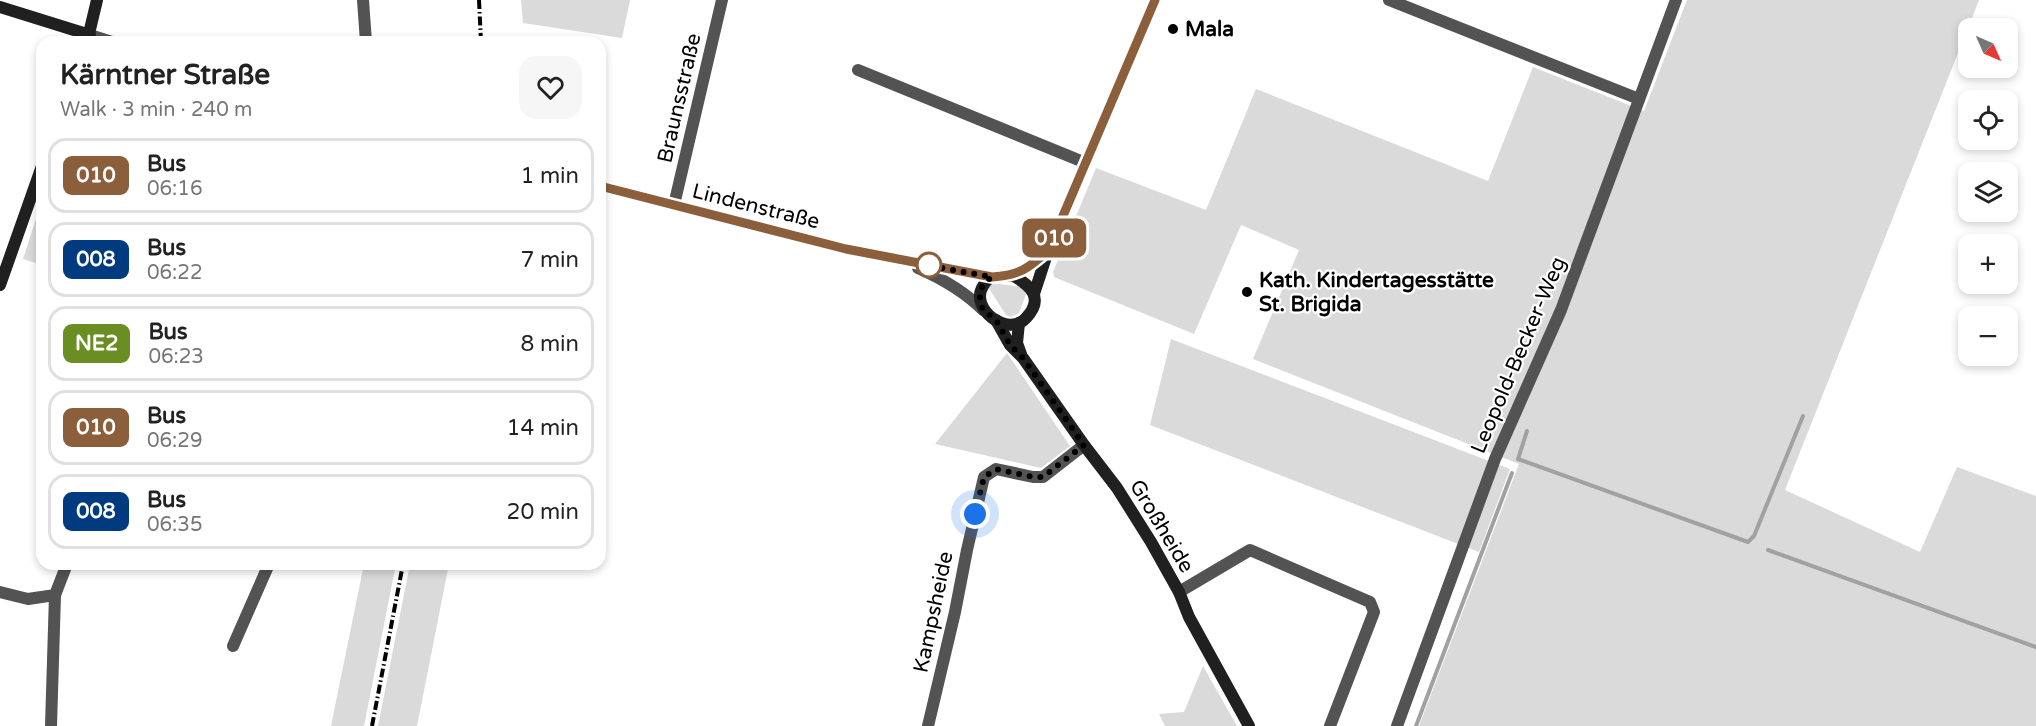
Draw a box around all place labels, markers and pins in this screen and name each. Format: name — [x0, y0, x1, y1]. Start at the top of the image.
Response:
place label: Mala — [1185, 17, 1234, 42]
marker: Mala — [1166, 22, 1180, 36]
unlabelled marker — [916, 252, 942, 278]
place label: Kath. Kindertagesstätte St. Brigida — [1259, 268, 1494, 317]
marker: Kath. Kindertagesstätte St. Brigida — [1240, 285, 1254, 299]

